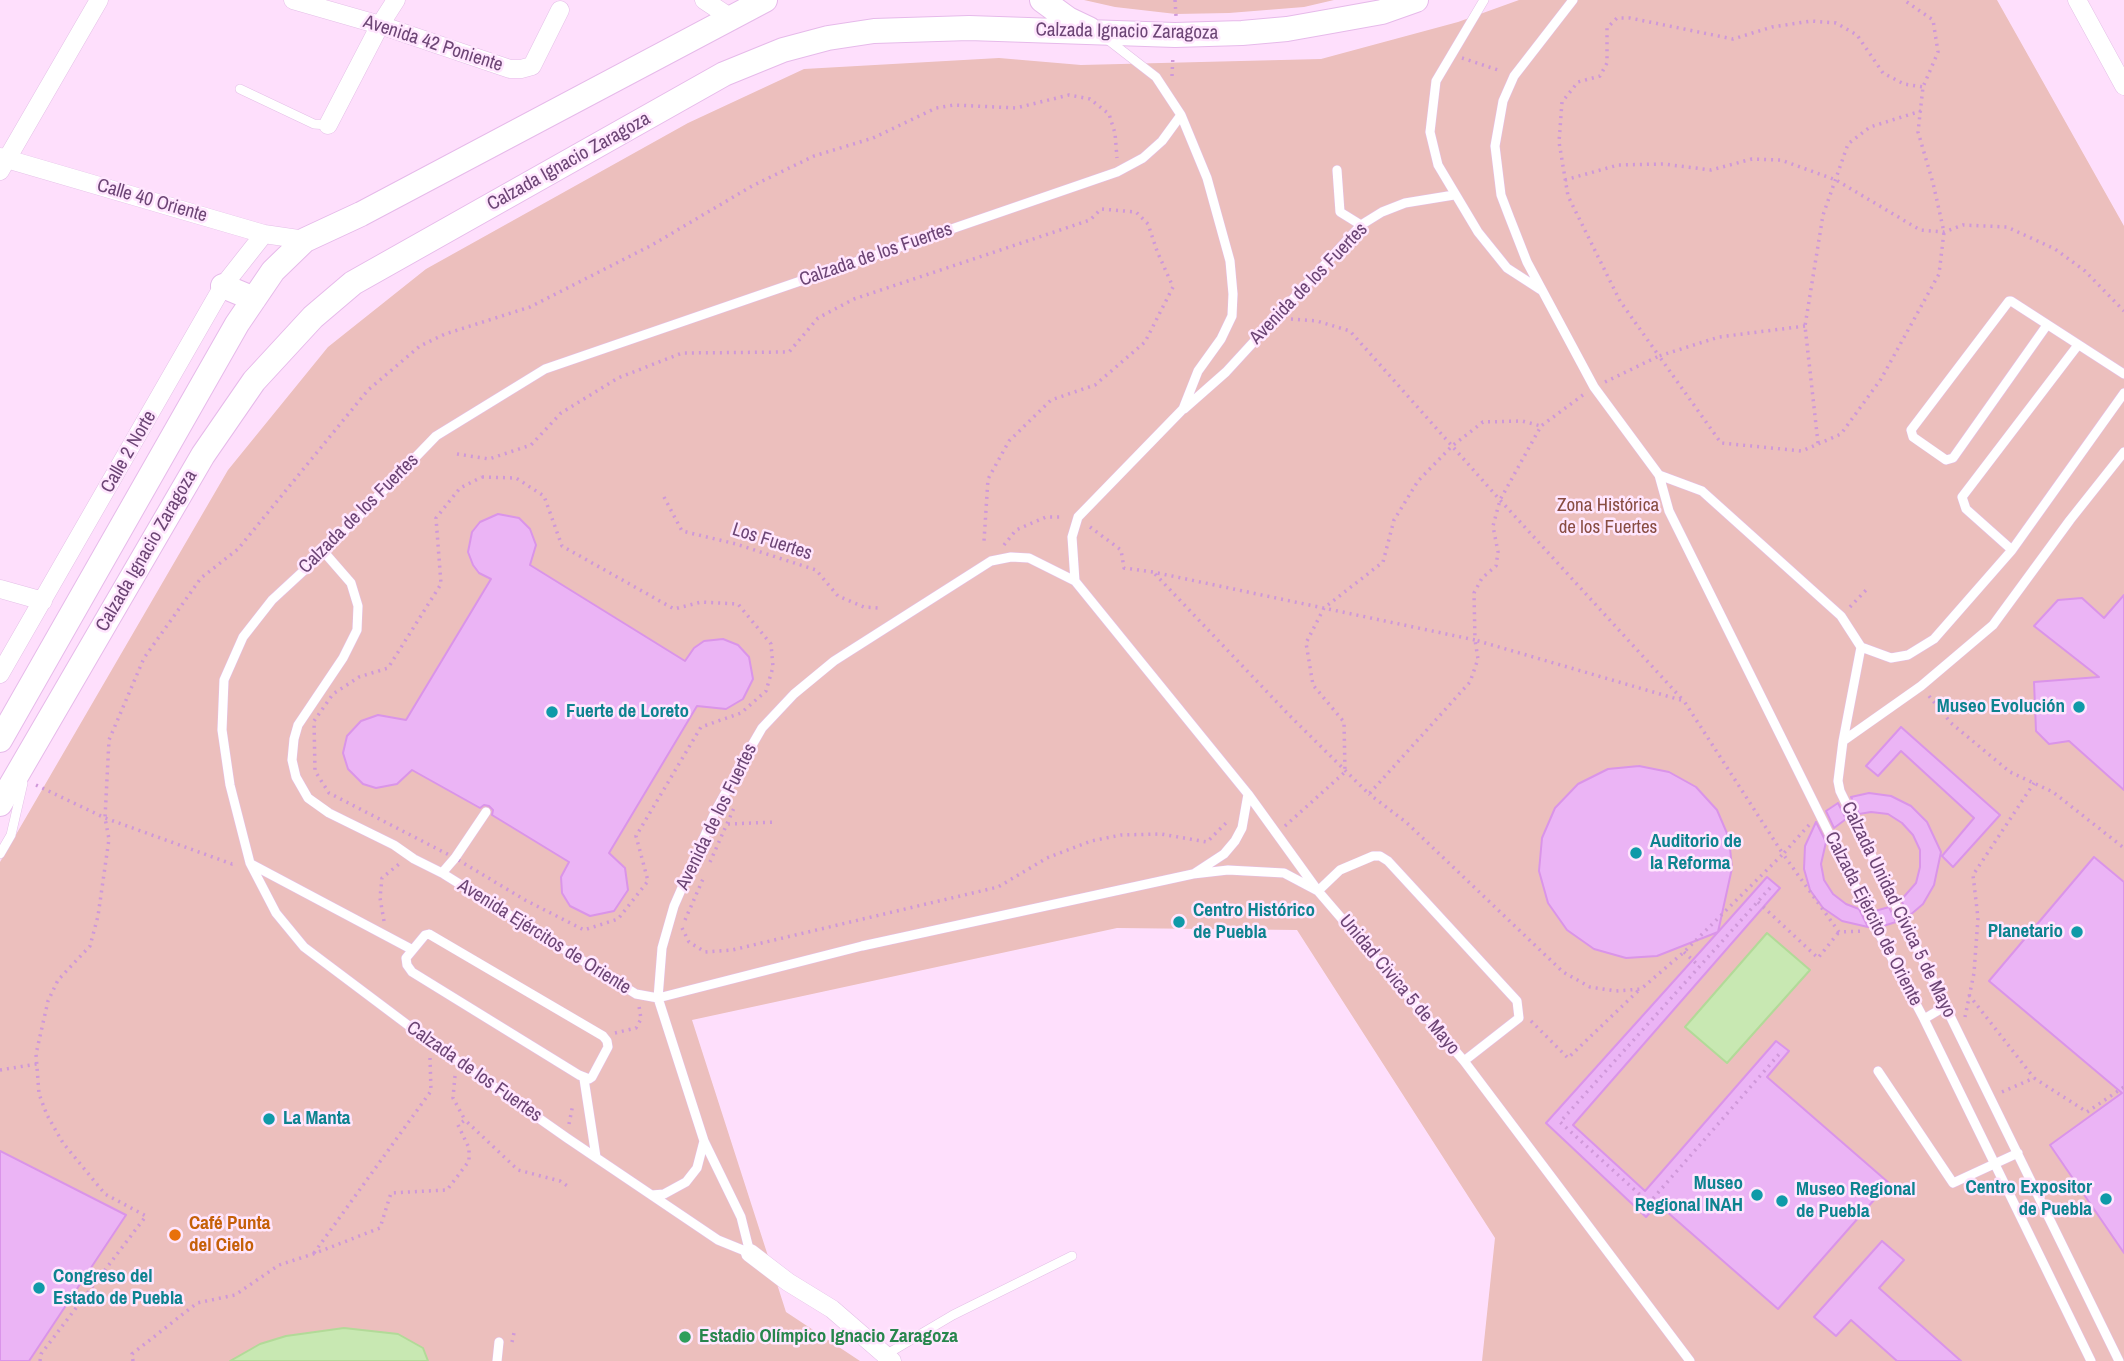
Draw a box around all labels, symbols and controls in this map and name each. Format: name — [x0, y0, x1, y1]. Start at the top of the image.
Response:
street label: Avenida 42 Poniente — [360, 11, 506, 77]
street label: Calzada Ignacio Zaragoza — [1035, 19, 1219, 45]
street label: Calzada Ignacio Zaragoza — [484, 108, 654, 216]
street label: Calle 40 Oriente — [94, 174, 210, 228]
street label: Calzada de los Fuertes — [797, 218, 955, 292]
street label: Avenida de los Fuertes — [1245, 219, 1373, 349]
street label: Calle 2 Norte — [96, 407, 162, 497]
street label: Calzada de los Fuertes — [294, 449, 424, 579]
street label: Calzada Ignacio Zaragoza — [91, 466, 203, 636]
park label: Zona Histórica de los Fuertes — [1557, 495, 1659, 539]
street label: Los Fuertes — [729, 518, 815, 566]
place label: Museo Evolución — [1937, 696, 2065, 718]
marker: Museo Evolución — [2071, 699, 2087, 715]
place label: Fuerte de Loreto — [566, 701, 689, 723]
marker: Fuerte de Loreto — [544, 704, 560, 720]
street label: Avenida de los Fuertes — [672, 740, 762, 894]
street label: Calzada Unidad Cívica 5 de Mayo — [1836, 798, 1960, 1022]
street label: Calzada Ejército de Oriente — [1819, 828, 1927, 1010]
place label: Auditorio de la Reforma — [1650, 831, 1742, 875]
marker: Auditorio de la Reforma — [1628, 845, 1644, 861]
street label: Avenida Ejércitos de Oriente — [453, 874, 635, 1000]
place label: Centro Histórico de Puebla — [1193, 900, 1315, 944]
street label: Unidad Civica 5 de Mayo — [1334, 910, 1464, 1060]
marker: Centro Histórico de Puebla — [1171, 914, 1187, 930]
place label: Planetario — [1988, 921, 2063, 943]
marker: Planetario — [2069, 924, 2085, 940]
street label: Calzada de los Fuertes — [402, 1017, 546, 1127]
place label: La Manta — [283, 1108, 351, 1130]
marker: La Manta — [261, 1111, 277, 1127]
place label: Museo Regional INAH — [1635, 1173, 1743, 1217]
place label: Centro Expositor de Puebla — [1966, 1177, 2092, 1221]
place label: Museo Regional de Puebla — [1796, 1179, 1915, 1223]
marker: Museo Regional INAH — [1749, 1187, 1765, 1203]
marker: Centro Expositor de Puebla — [2098, 1191, 2114, 1207]
marker: Museo Regional de Puebla — [1774, 1193, 1790, 1209]
place label: Café Punta del Cielo — [189, 1213, 270, 1257]
marker: Café Punta del Cielo — [167, 1227, 183, 1243]
place label: Congreso del Estado de Puebla — [53, 1266, 183, 1310]
marker: Congreso del Estado de Puebla — [31, 1280, 47, 1296]
place label: Estadio Olímpico Ignacio Zaragoza — [699, 1326, 958, 1348]
marker: Estadio Olímpico Ignacio Zaragoza — [677, 1329, 693, 1345]

